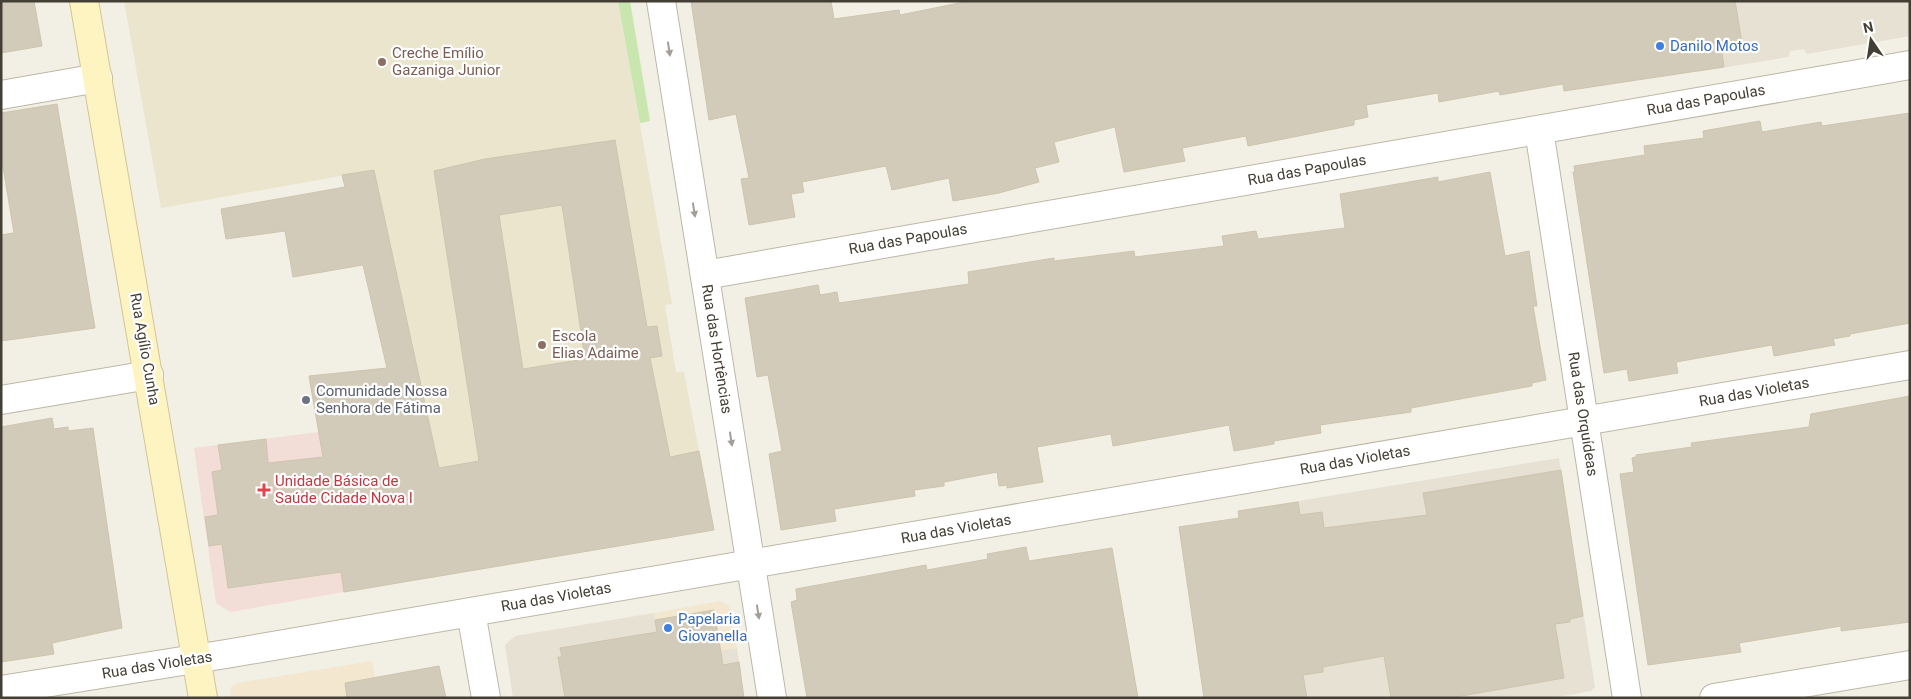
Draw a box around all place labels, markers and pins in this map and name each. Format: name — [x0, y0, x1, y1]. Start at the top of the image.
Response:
place label: Danilo Motos — [1670, 37, 1759, 55]
marker: Danilo Motos — [1654, 40, 1666, 52]
place label: Creche Emílio Gazaniga Junior — [392, 44, 500, 79]
marker: Creche Emílio Gazaniga Junior — [376, 56, 388, 68]
place label: Escola Elias Adaime — [552, 327, 639, 362]
marker: Escola Elias Adaime — [536, 339, 548, 351]
place label: Comunidade Nossa Senhora de Fátima — [316, 382, 447, 417]
marker: Comunidade Nossa Senhora de Fátima — [300, 394, 312, 406]
place label: Unidade Básica de Saúde Cidade Nova I — [275, 472, 413, 507]
marker: Unidade Básica de Saúde Cidade Nova I — [257, 483, 271, 497]
place label: Papelaria Giovanella — [678, 610, 747, 645]
marker: Papelaria Giovanella — [662, 622, 674, 634]

